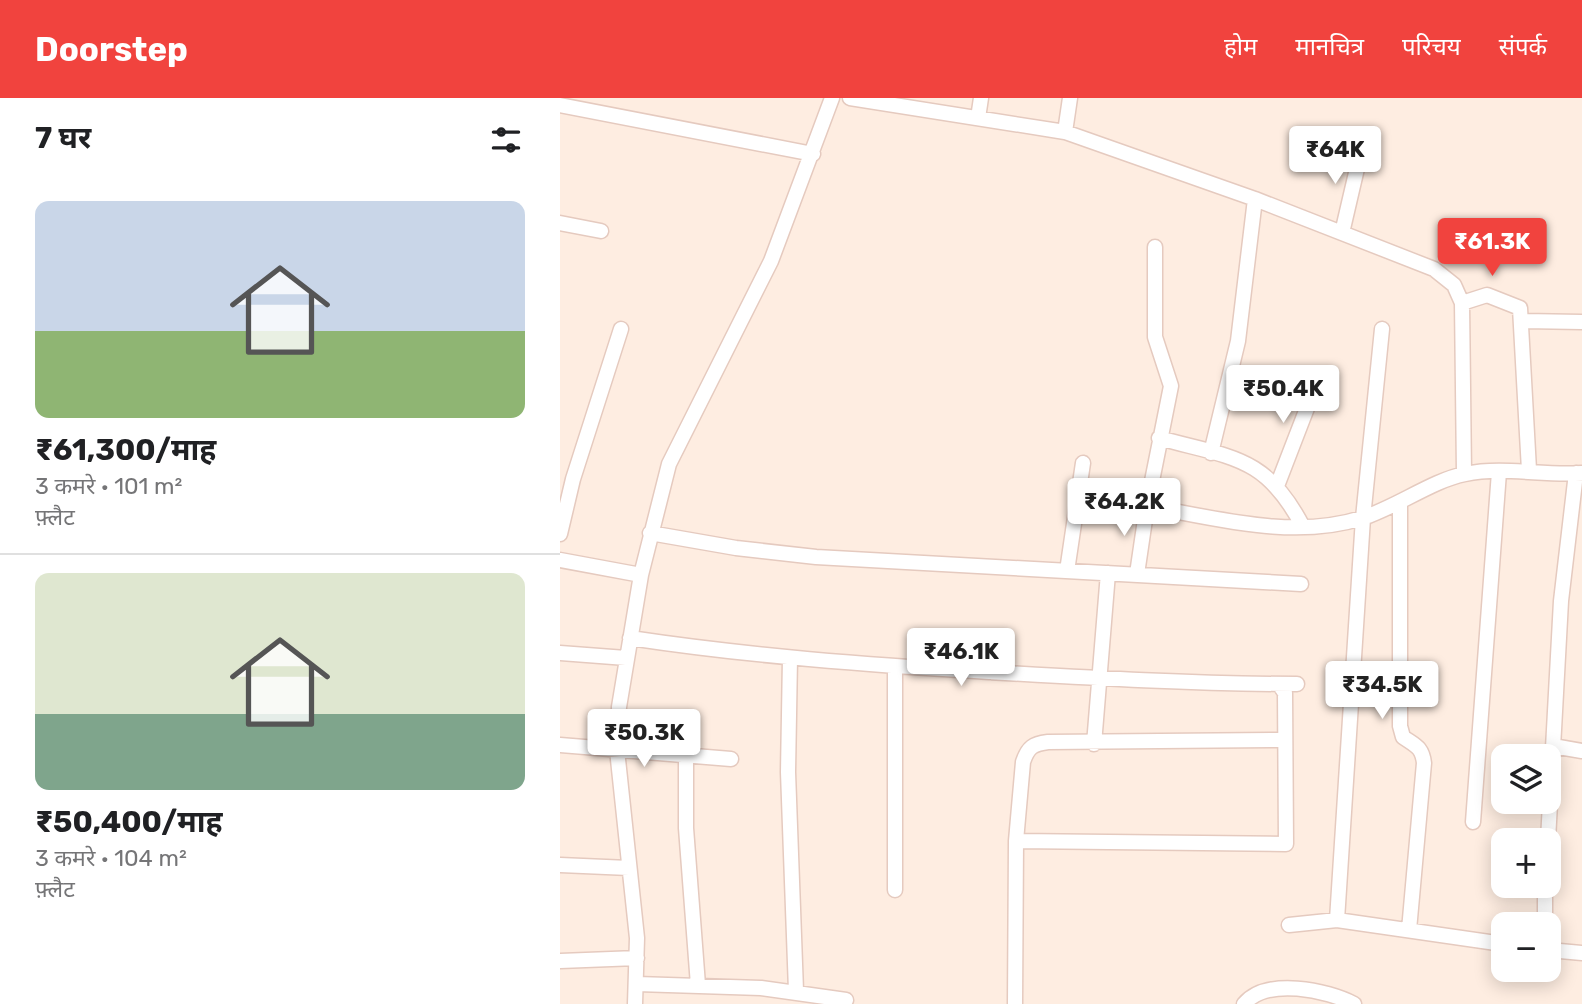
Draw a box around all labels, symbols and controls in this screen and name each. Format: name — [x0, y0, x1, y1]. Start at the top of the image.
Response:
text: Doorstep — [35, 30, 188, 69]
text: होम — [1224, 33, 1257, 61]
text: मानचित्र — [1295, 33, 1364, 61]
text: परिचय — [1402, 33, 1461, 61]
text: संपर्क — [1499, 33, 1547, 61]
text: 7 घर — [35, 120, 91, 156]
icon: filters — [487, 121, 525, 159]
pin: ₹64K — [1294, 126, 1376, 186]
text: ₹64K — [1305, 135, 1365, 163]
pin: ₹61.3K — [1435, 218, 1549, 278]
text: ₹61.3K — [1454, 227, 1530, 255]
icon: home — [217, 247, 343, 373]
pin: ₹50.4K — [1226, 366, 1340, 425]
text: ₹50.4K — [1242, 374, 1324, 402]
text: ₹61,300/माह — [35, 432, 216, 468]
text: 3 कमरे · 101 m² — [35, 472, 182, 500]
pin: ₹64.2K — [1067, 478, 1181, 538]
text: ₹64.2K — [1083, 487, 1165, 515]
text: फ़्लैट — [35, 503, 75, 531]
icon: home — [217, 619, 343, 745]
pin: ₹46.1K — [904, 628, 1018, 688]
text: ₹46.1K — [923, 637, 999, 665]
pin: ₹34.5K — [1325, 662, 1439, 721]
text: ₹34.5K — [1341, 670, 1423, 698]
pin: ₹50.3K — [587, 710, 701, 769]
text: ₹50.3K — [603, 718, 685, 746]
map controls — [1491, 744, 1561, 982]
button: layers — [1491, 744, 1561, 814]
text: ₹50,400/माह — [35, 804, 223, 840]
button: + — [1491, 828, 1561, 898]
text: 3 कमरे · 104 m² — [35, 844, 187, 872]
text: फ़्लैट — [35, 875, 75, 903]
button: − — [1491, 912, 1561, 982]

